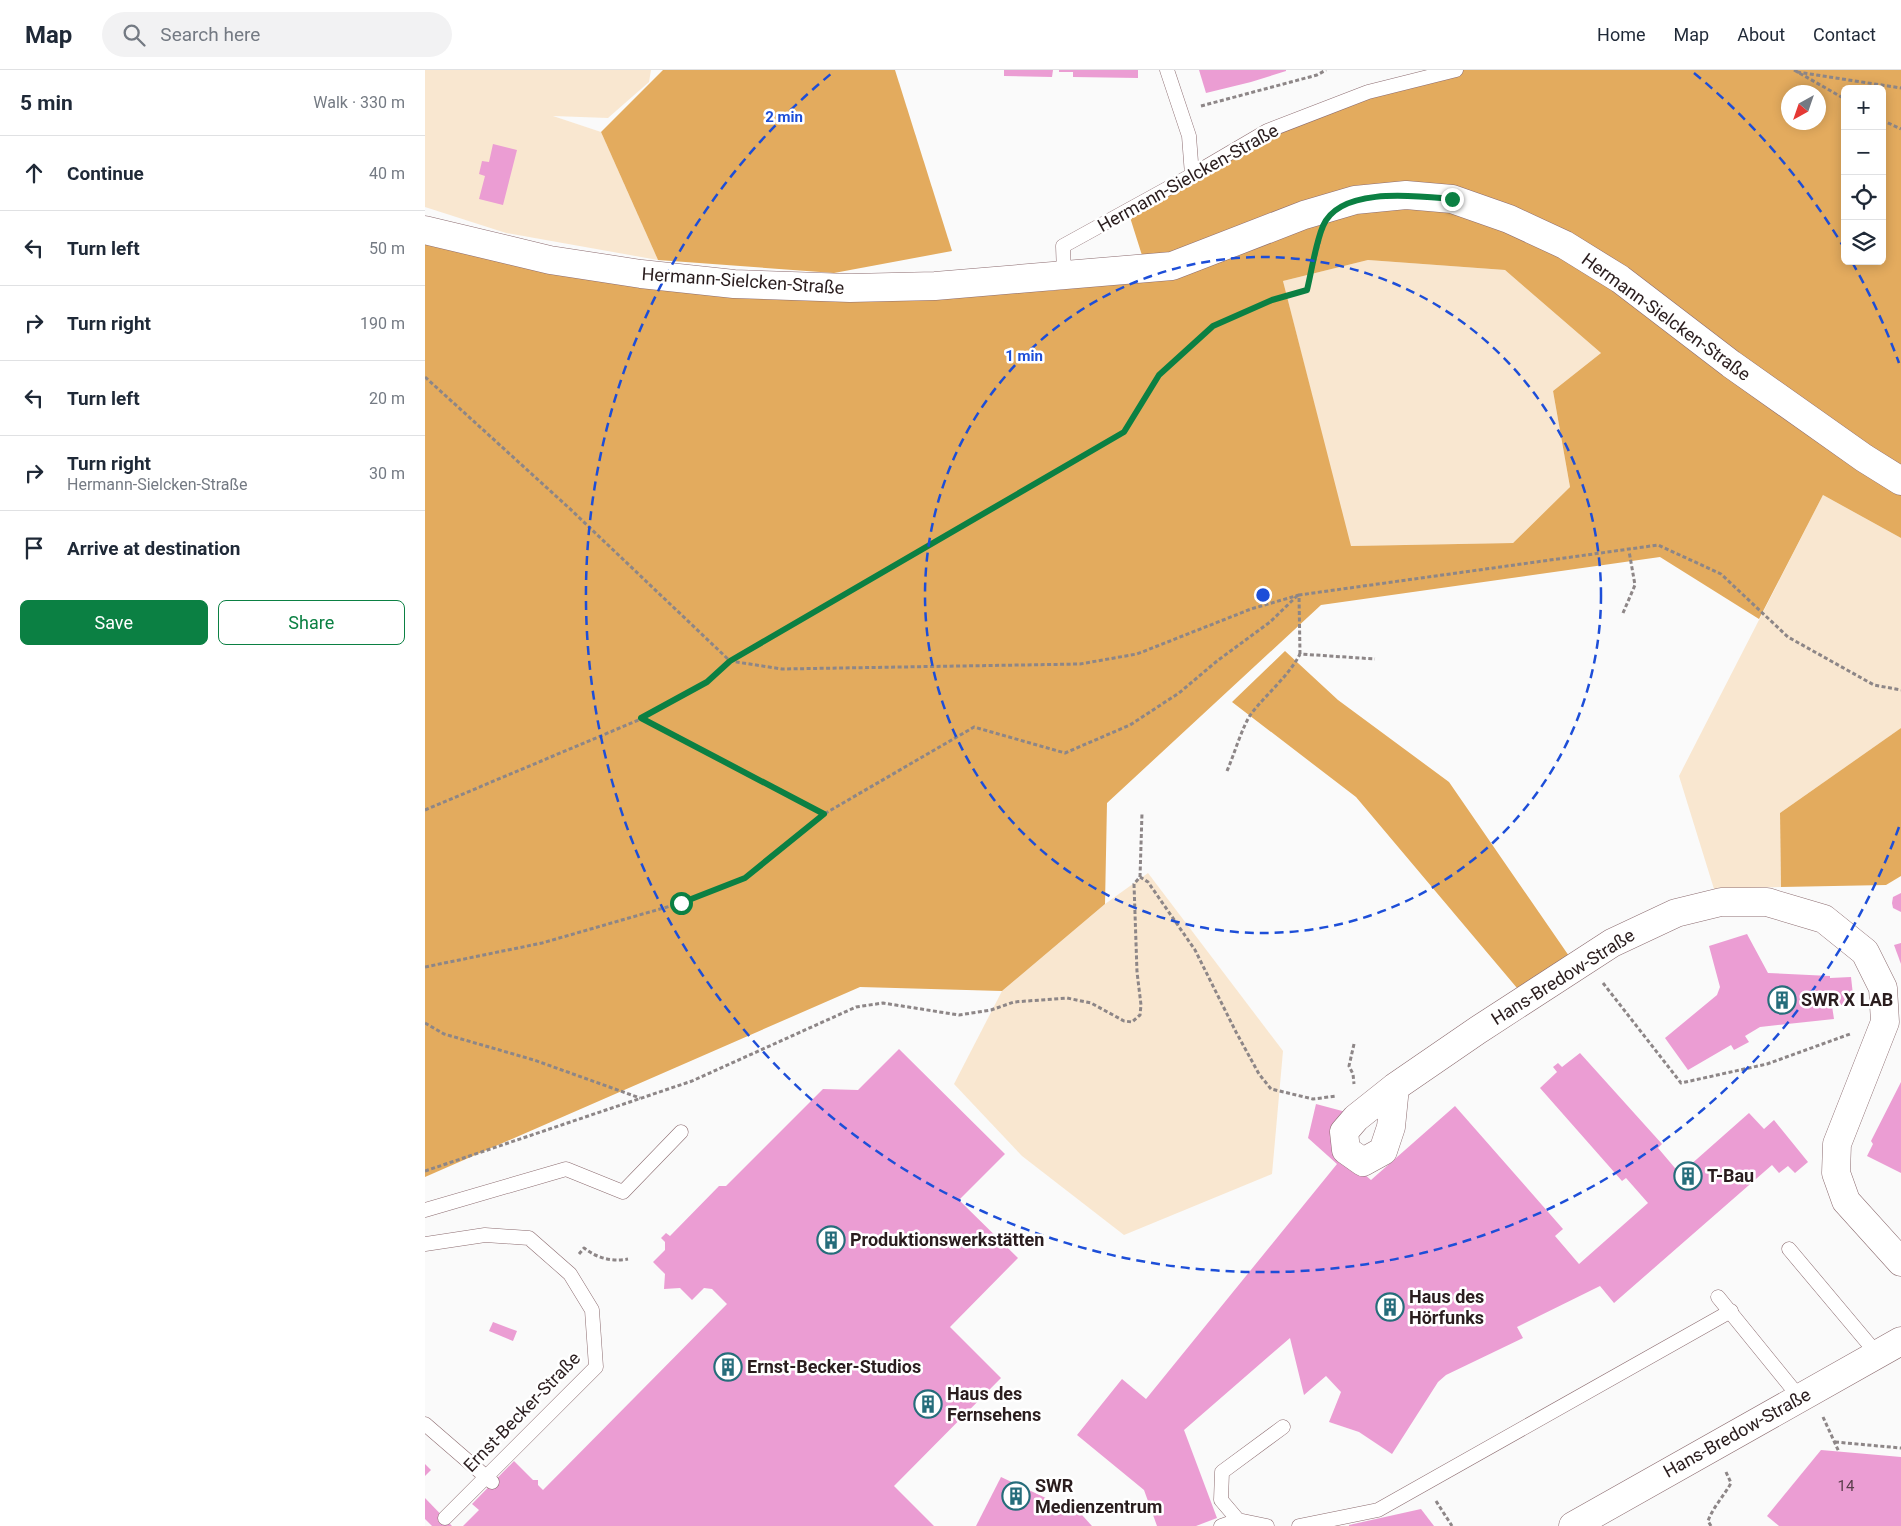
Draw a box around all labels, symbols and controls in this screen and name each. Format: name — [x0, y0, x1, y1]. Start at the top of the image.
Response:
search box — [102, 12, 452, 57]
text: Map — [25, 21, 72, 49]
icon: search — [120, 21, 148, 49]
text: Search here — [160, 23, 260, 46]
text: Home — [1597, 24, 1646, 45]
text: Map — [1674, 24, 1709, 45]
text: About — [1737, 24, 1785, 45]
text: Contact — [1813, 24, 1876, 45]
north arrow — [1781, 85, 1826, 130]
map controls — [1841, 85, 1886, 265]
button: + — [1841, 85, 1886, 130]
text: 5 min — [20, 91, 73, 115]
text: Walk · 330 m — [313, 93, 405, 112]
text: 2 min — [765, 108, 803, 126]
street label: Hermann-Sielcken-Straße — [1094, 119, 1282, 236]
button: − — [1841, 130, 1886, 175]
icon: ahead — [20, 159, 48, 187]
text: Continue — [67, 162, 144, 185]
text: 40 m — [369, 164, 405, 183]
button: locate — [1841, 175, 1886, 220]
route end — [1441, 188, 1464, 211]
button: layers — [1841, 220, 1886, 265]
icon: left — [20, 234, 48, 262]
text: Turn left — [67, 237, 140, 260]
text: 50 m — [369, 239, 405, 258]
street label: Hermann-Sielcken-Straße — [1578, 248, 1755, 385]
street label: Hermann-Sielcken-Straße — [641, 263, 845, 298]
icon: right — [20, 309, 48, 337]
text: Turn right — [67, 312, 151, 335]
text: 190 m — [360, 314, 405, 333]
text: 1 min — [1005, 347, 1043, 365]
icon: left — [20, 384, 48, 412]
text: Turn left — [67, 387, 140, 410]
text: 20 m — [369, 389, 405, 408]
text: Turn right — [67, 452, 151, 475]
icon: right — [20, 459, 48, 487]
text: 30 m — [369, 464, 405, 483]
text: Hermann-Sielcken-Straße — [67, 475, 248, 494]
icon: arrive — [20, 534, 48, 562]
text: Arrive at destination — [67, 537, 240, 560]
centre of rings — [1254, 586, 1272, 604]
button: Save — [20, 600, 208, 645]
button: Share — [218, 600, 405, 645]
route start — [670, 892, 693, 915]
street label: Hans-Bredow-Straße — [1487, 924, 1638, 1029]
building icon: SWR X LAB — [1767, 985, 1797, 1015]
place label: SWR X LAB — [1801, 989, 1893, 1010]
building icon: T-Bau — [1673, 1161, 1703, 1191]
place label: T-Bau — [1707, 1165, 1754, 1186]
building icon: Produktionswerkstätten — [816, 1225, 846, 1255]
place label: Produktionswerkstätten — [850, 1229, 1044, 1250]
place label: Haus des Hörfunks — [1409, 1286, 1484, 1328]
building icon: Haus des Hörfunks — [1375, 1292, 1405, 1322]
street label: Ernst-Becker-Straße — [459, 1347, 584, 1476]
building icon: Ernst-Becker-Studios — [713, 1352, 743, 1382]
place label: Ernst-Becker-Studios — [747, 1356, 921, 1377]
place label: Haus des Fernsehens — [947, 1383, 1041, 1425]
street label: Hans-Bredow-Straße — [1660, 1383, 1814, 1482]
building icon: Haus des Fernsehens — [913, 1389, 943, 1419]
place label: SWR Medienzentrum — [1035, 1475, 1162, 1517]
house number: 14 — [1838, 1477, 1855, 1495]
building icon: SWR Medienzentrum — [1001, 1481, 1031, 1511]

